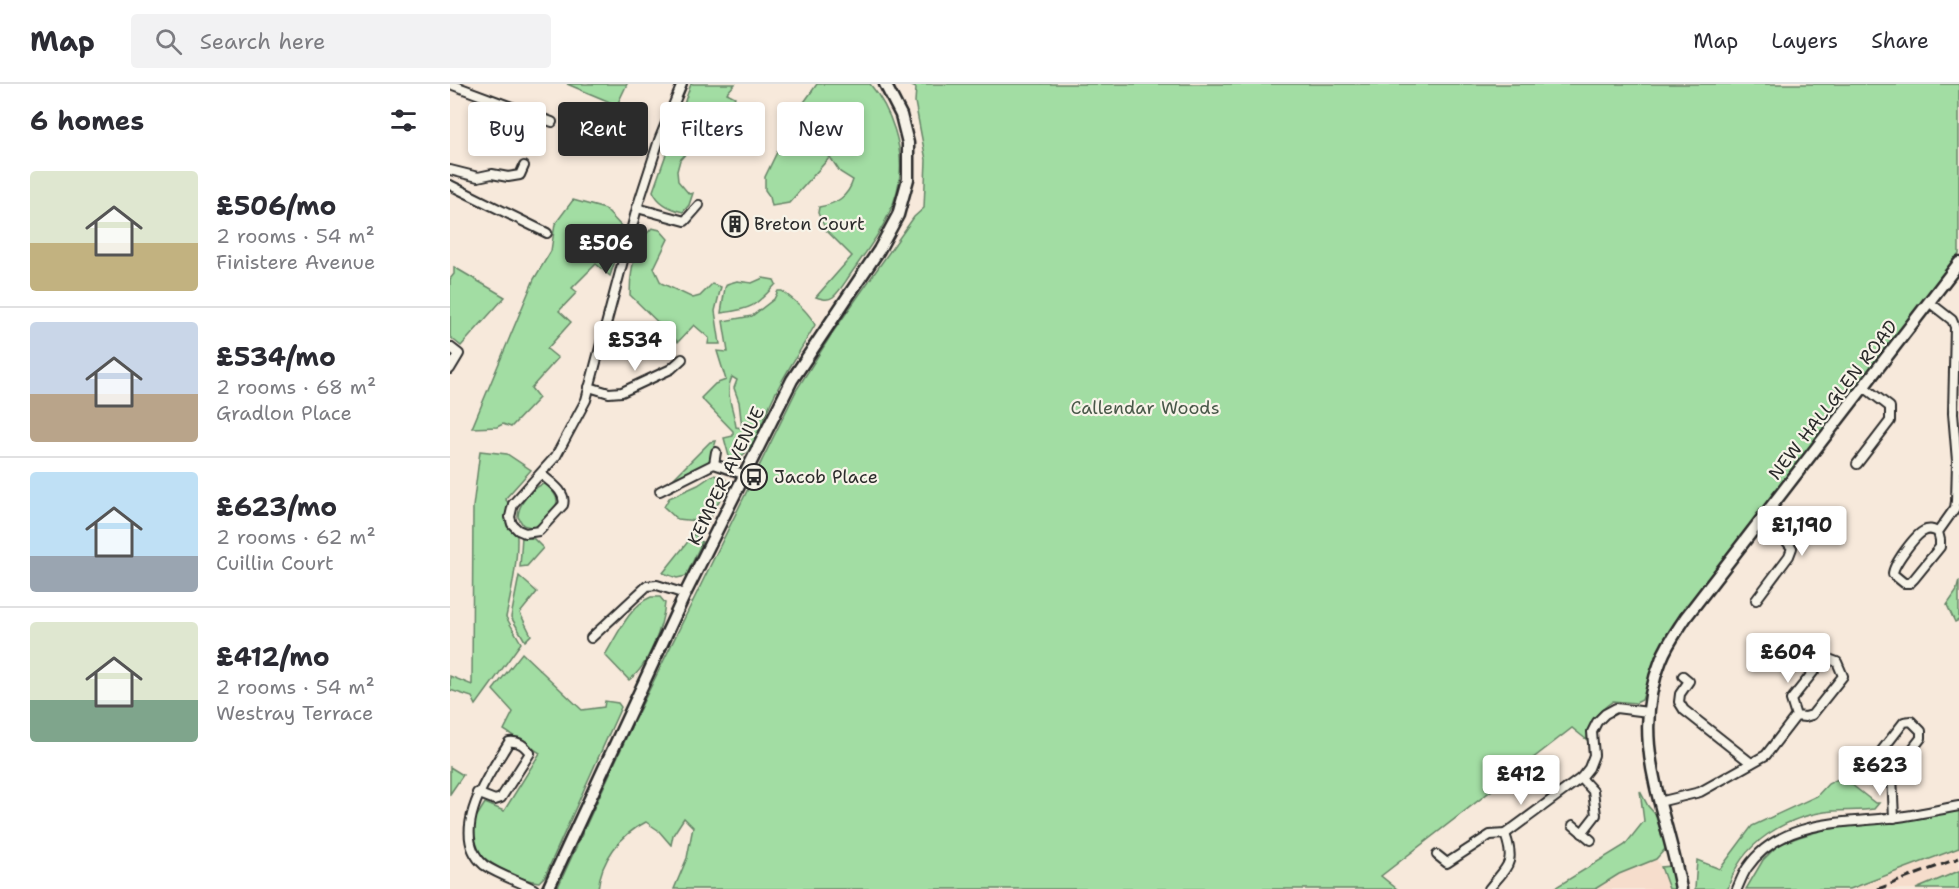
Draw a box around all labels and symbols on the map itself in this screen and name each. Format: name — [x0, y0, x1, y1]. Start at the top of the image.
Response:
building icon: Breton Court — [720, 209, 750, 239]
place label: Breton Court — [754, 212, 865, 236]
pin: £506 — [570, 224, 642, 275]
street label: NEW HALLGLEN ROAD — [1763, 315, 1903, 485]
pin: £534 — [599, 321, 671, 372]
park label: Callendar Woods — [1070, 396, 1220, 420]
street label: KEMPER AVENUE — [682, 403, 770, 549]
bus stop icon: Jacob Place — [739, 462, 769, 492]
place label: Jacob Place — [774, 465, 878, 489]
pin: £1,190 — [1753, 506, 1851, 557]
pin: £604 — [1752, 633, 1824, 684]
pin: £623 — [1844, 746, 1916, 797]
pin: £412 — [1485, 755, 1557, 806]

